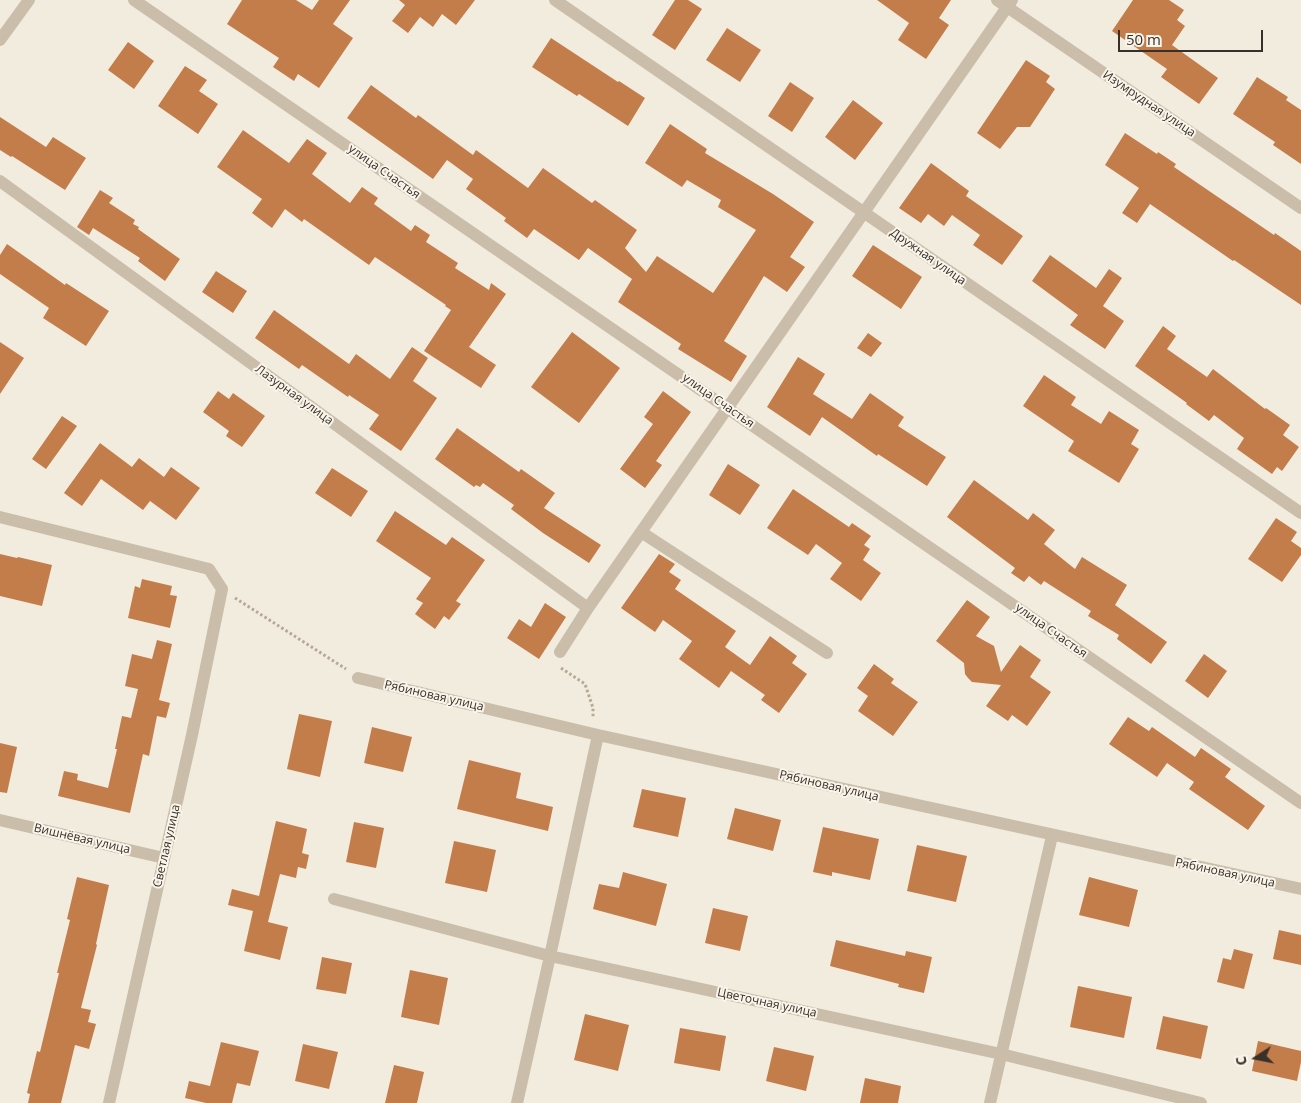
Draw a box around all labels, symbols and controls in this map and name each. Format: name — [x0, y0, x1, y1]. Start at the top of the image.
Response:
scale bar — [1121, 20, 1266, 52]
text: 50 m — [1126, 29, 1161, 49]
street label: Изумрудная улица — [1100, 68, 1198, 140]
street label: улица Счастья — [345, 142, 423, 202]
street label: Дружная улица — [887, 226, 969, 288]
street label: Лазурная улица — [252, 362, 336, 428]
street label: улица Счастья — [679, 371, 757, 431]
street label: улица Счастья — [1012, 601, 1090, 661]
street label: Рябиновая улица — [383, 678, 485, 714]
street label: Рябиновая улица — [778, 768, 880, 804]
street label: Светлая улица — [150, 803, 184, 889]
street label: Вишнёвая улица — [32, 821, 132, 857]
street label: Рябиновая улица — [1174, 855, 1276, 891]
street label: Цветочная улица — [716, 985, 818, 1021]
north arrow — [1231, 1033, 1281, 1083]
text: С — [1231, 1055, 1251, 1067]

